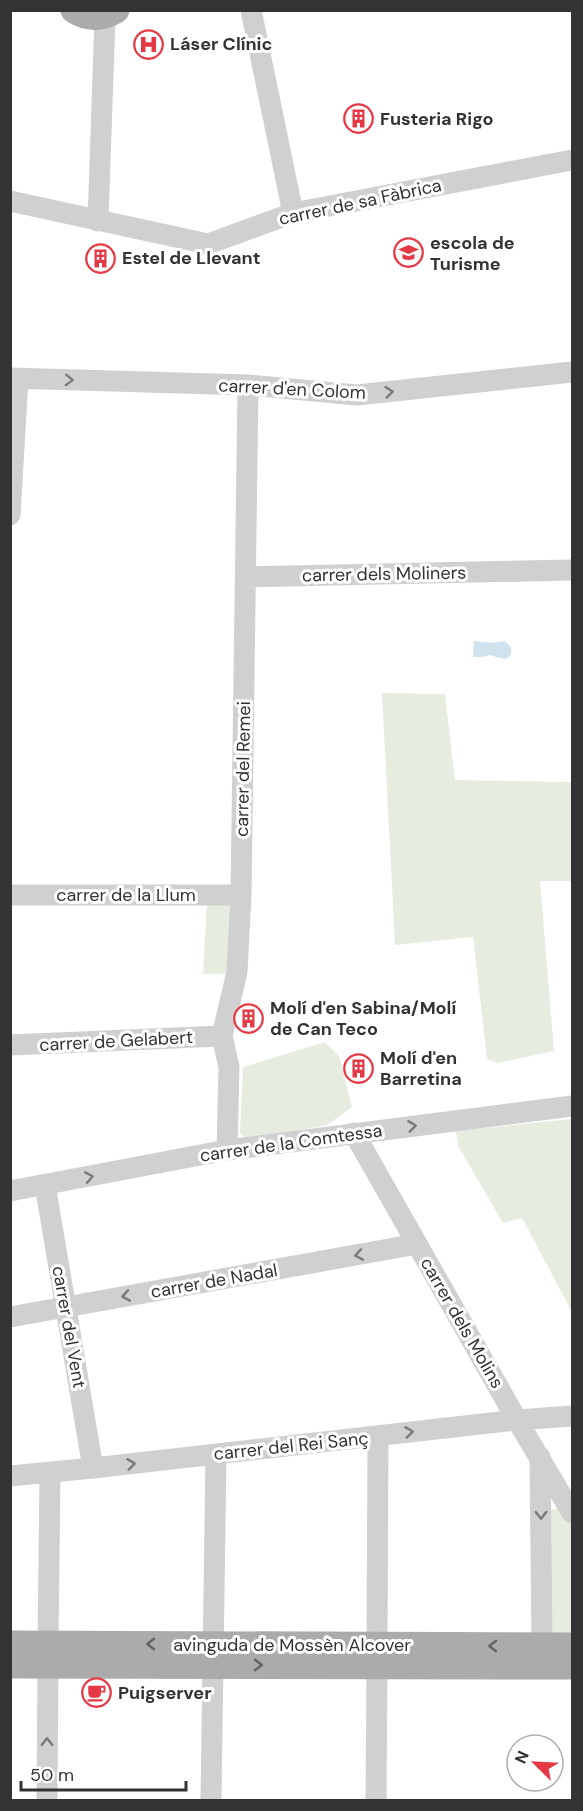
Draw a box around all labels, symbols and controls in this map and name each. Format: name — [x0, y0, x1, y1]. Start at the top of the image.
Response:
hospital icon: Láser Clínic — [133, 28, 165, 60]
place label: Láser Clínic — [170, 32, 273, 56]
building icon: Fusteria Rigo — [343, 103, 375, 135]
place label: Fusteria Rigo — [380, 107, 494, 131]
street label: carrer de sa Fàbrica — [276, 173, 444, 231]
place label: escola de Turisme — [430, 231, 515, 276]
school or university icon: escola de Turisme — [393, 237, 425, 269]
building icon: Estel de Llevant — [85, 242, 117, 274]
place label: Estel de Llevant — [122, 246, 261, 270]
street label: carrer d'en Colom — [218, 373, 366, 405]
one-way arrow — [64, 374, 73, 386]
one-way arrow — [385, 386, 394, 399]
street label: carrer dels Moliners — [302, 561, 466, 587]
street label: carrer del Remei — [230, 701, 256, 837]
street label: carrer de la Llum — [56, 883, 196, 907]
place label: Molí d'en Sabina/Molí de Can Teco — [270, 996, 456, 1041]
building icon: Molí d'en Sabina/Molí de Can Teco — [233, 1002, 265, 1034]
street label: carrer de Gelabert — [39, 1025, 193, 1057]
place label: Molí d'en Barretina — [380, 1046, 462, 1091]
building icon: Molí d'en Barretina — [343, 1052, 375, 1084]
street label: carrer de la Comtessa — [198, 1118, 384, 1168]
one-way arrow — [407, 1120, 417, 1132]
one-way arrow — [83, 1171, 93, 1184]
one-way arrow — [354, 1248, 364, 1261]
street label: carrer dels Molins — [415, 1253, 509, 1393]
street label: carrer de Nadal — [149, 1258, 279, 1304]
street label: carrer del Vent — [46, 1264, 92, 1390]
one-way arrow — [121, 1289, 131, 1302]
street label: carrer del Rei Sanç — [212, 1426, 370, 1466]
one-way arrow — [404, 1426, 413, 1439]
one-way arrow — [127, 1458, 136, 1471]
one-way arrow — [534, 1510, 547, 1519]
street label: avinguda de Mossèn Alcover — [173, 1633, 411, 1657]
one-way arrow — [147, 1638, 156, 1650]
one-way arrow — [489, 1640, 498, 1652]
one-way arrow — [253, 1659, 262, 1671]
cafe icon: Puigserver — [81, 1677, 113, 1709]
place label: Puigserver — [118, 1681, 212, 1705]
north arrow — [505, 1733, 565, 1793]
one-way arrow — [41, 1738, 53, 1747]
text: N — [510, 1748, 534, 1767]
scale bar — [21, 1754, 186, 1792]
text: 50 m — [30, 1763, 74, 1787]

